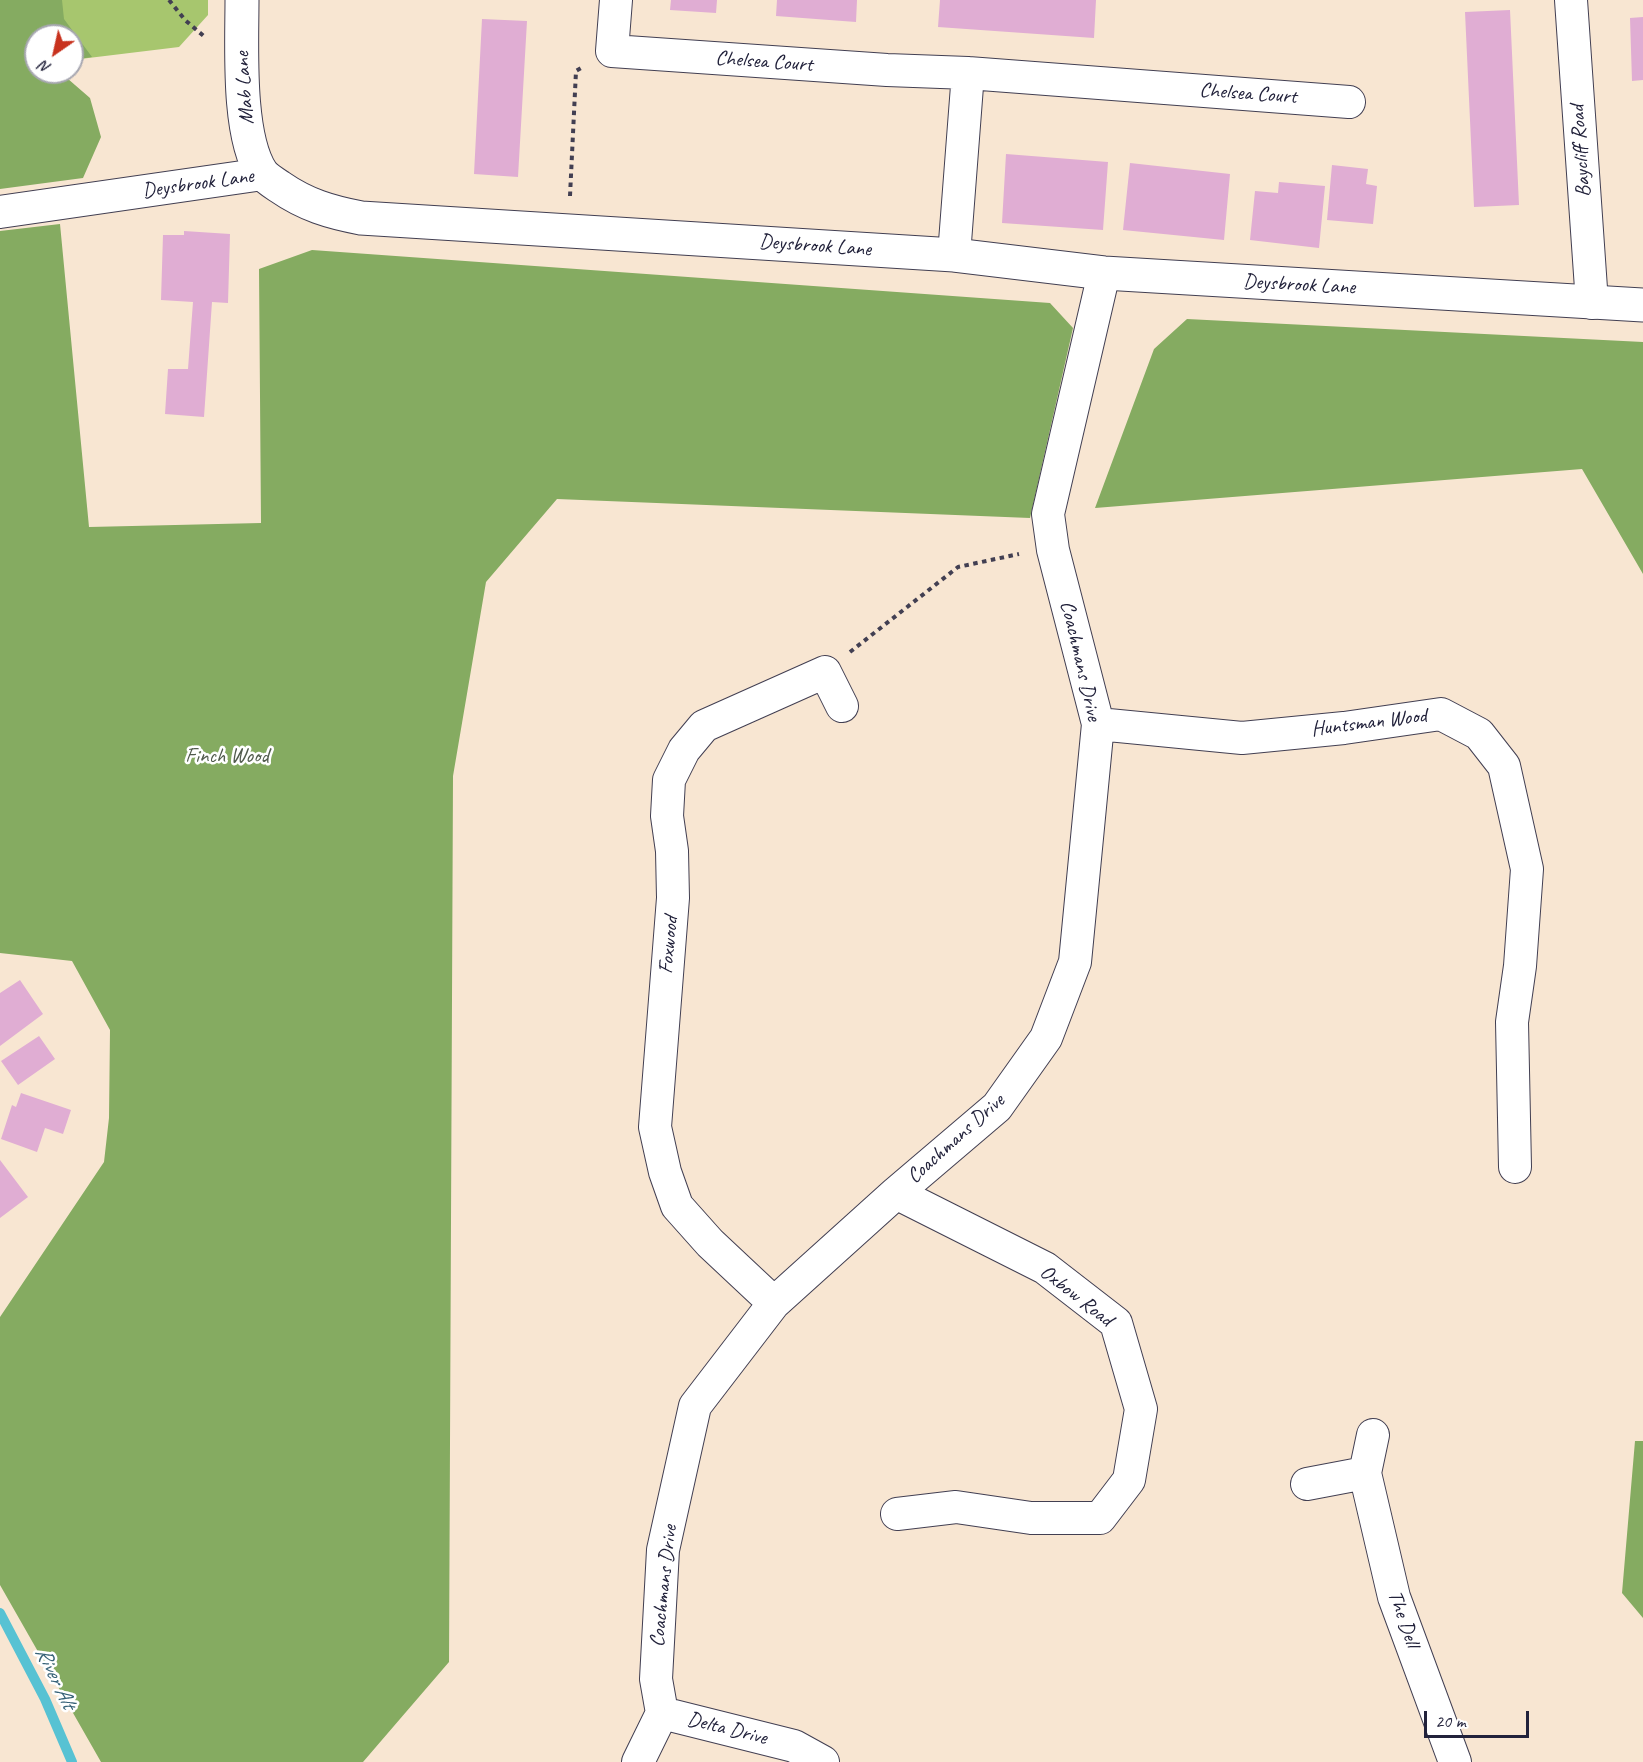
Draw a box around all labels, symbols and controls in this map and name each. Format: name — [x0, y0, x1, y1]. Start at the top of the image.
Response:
north arrow — [24, 24, 84, 84]
street label: Chelsea Court — [715, 46, 813, 78]
street label: Mab Lane — [230, 51, 260, 125]
text: N — [35, 56, 55, 78]
street label: Chelsea Court — [1199, 78, 1297, 110]
street label: Baycliff Road — [1565, 104, 1597, 198]
street label: Deysbrook Lane — [141, 164, 255, 204]
street label: Deysbrook Lane — [758, 230, 872, 262]
street label: Deysbrook Lane — [1242, 269, 1356, 301]
street label: Coachmans Drive — [1054, 598, 1106, 724]
street label: Huntsman Wood — [1310, 703, 1428, 743]
park label: Finch Wood — [185, 743, 269, 769]
street label: Foxwood — [653, 915, 685, 975]
street label: Coachmans Drive — [902, 1089, 1010, 1189]
street label: Oxbow Road — [1034, 1260, 1118, 1332]
street label: Coachmans Drive — [645, 1524, 683, 1648]
street label: The Dell — [1382, 1587, 1424, 1651]
water label: River Alt — [29, 1643, 81, 1713]
scale bar — [1427, 1699, 1532, 1737]
street label: Delta Drive — [685, 1707, 769, 1751]
text: 20 m — [1435, 1710, 1466, 1732]

